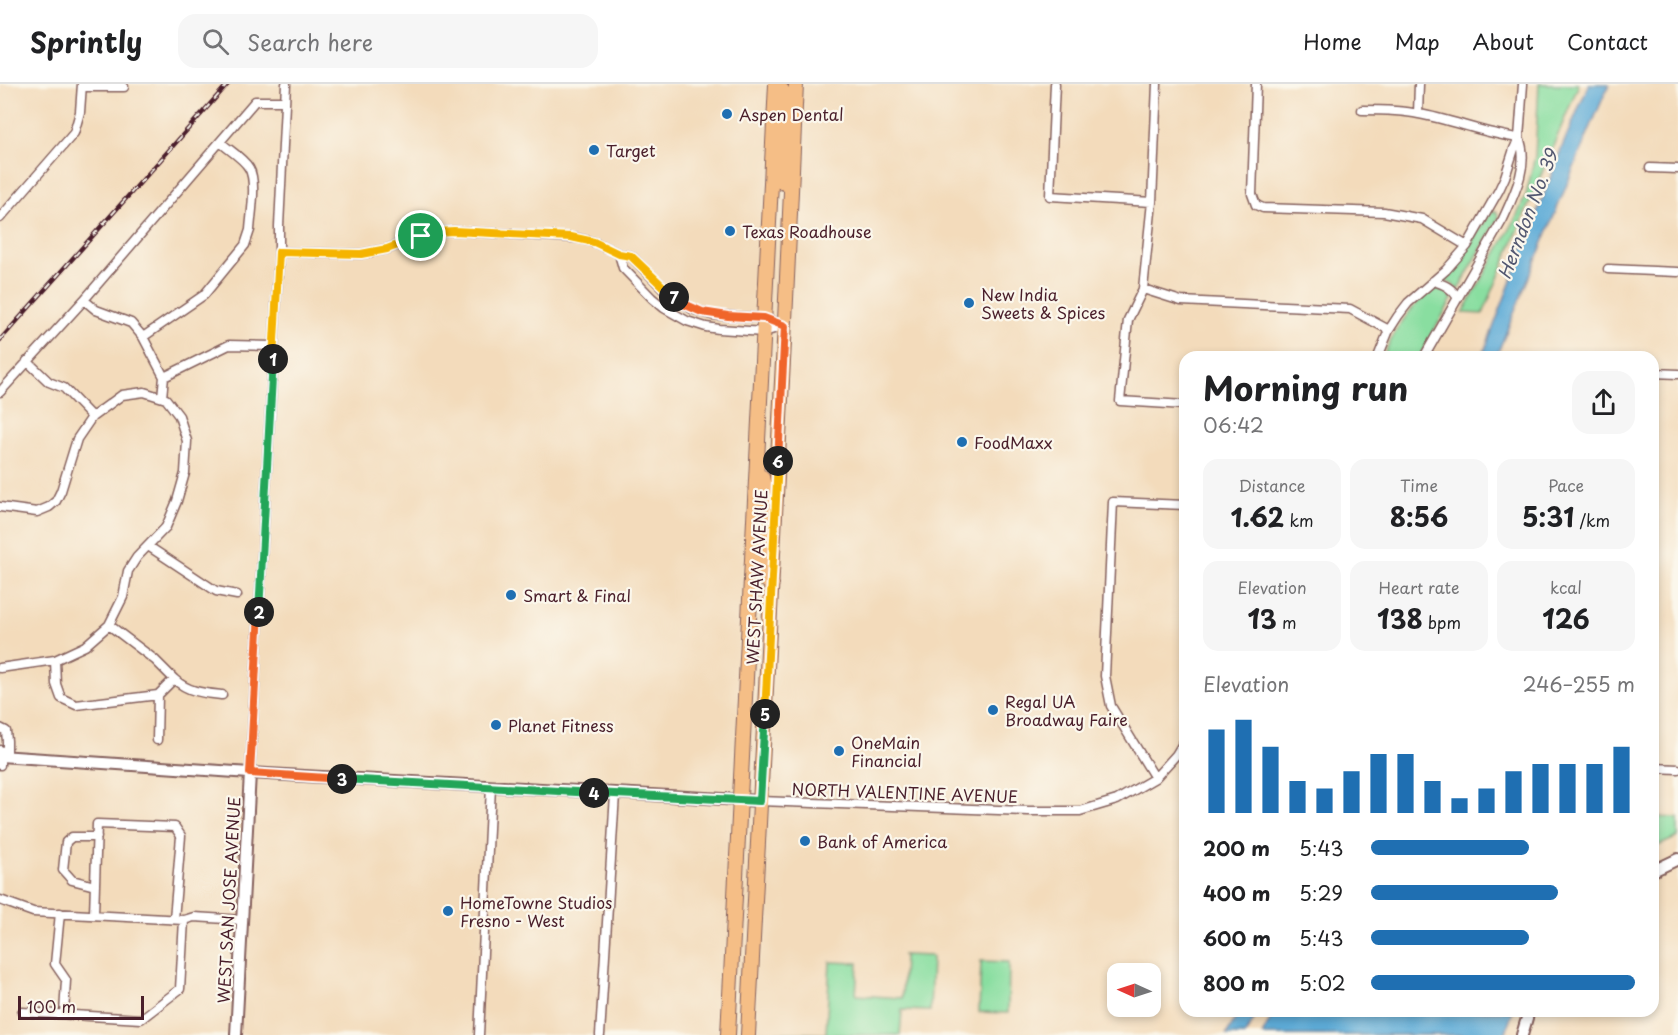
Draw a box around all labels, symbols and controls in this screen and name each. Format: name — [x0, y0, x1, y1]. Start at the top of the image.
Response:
search box — [178, 14, 598, 68]
text: Sprintly — [30, 20, 142, 63]
icon: search — [199, 25, 232, 58]
text: Search here — [247, 25, 373, 58]
text: Home — [1303, 25, 1362, 57]
text: Map — [1395, 25, 1440, 57]
text: About — [1473, 25, 1534, 57]
text: Contact — [1567, 25, 1648, 57]
place label: Aspen Dental — [739, 102, 844, 126]
marker: Aspen Dental — [720, 107, 734, 121]
place label: Target — [606, 138, 656, 162]
marker: Target — [587, 143, 601, 157]
water label: Herndon No. 39 — [1490, 144, 1565, 283]
pin — [395, 210, 446, 261]
icon: arrive — [404, 219, 437, 252]
place label: Texas Roadhouse — [742, 219, 872, 243]
marker: Texas Roadhouse — [723, 224, 737, 238]
pin: 7 — [659, 282, 689, 312]
place label: New India Sweets & Spices — [981, 282, 1105, 324]
text: 7 — [669, 285, 679, 309]
marker: New India Sweets & Spices — [962, 296, 976, 310]
pin: 1 — [258, 344, 288, 374]
text: 1 — [269, 347, 277, 371]
text: Morning run — [1203, 362, 1408, 412]
button: share — [1572, 371, 1635, 434]
text: 06:42 — [1203, 410, 1264, 440]
place label: FoodMaxx — [974, 430, 1053, 454]
marker: FoodMaxx — [955, 435, 969, 449]
pin: 6 — [763, 446, 793, 476]
text: 6 — [772, 449, 784, 473]
text: Distance — [1238, 473, 1306, 497]
text: Time — [1400, 473, 1438, 497]
text: Pace — [1548, 473, 1584, 497]
street label: WEST SHAW AVENUE — [739, 489, 773, 665]
text: 1.62 — [1231, 497, 1284, 536]
text: 8:56 — [1390, 497, 1448, 536]
text: 5:31 — [1522, 497, 1574, 536]
text: km — [1284, 508, 1313, 532]
text: /km — [1574, 508, 1610, 532]
text: Elevation — [1237, 575, 1307, 599]
text: Heart rate — [1379, 575, 1459, 599]
text: kcal — [1550, 575, 1582, 599]
place label: Smart & Final — [523, 583, 631, 607]
marker: Smart & Final — [504, 588, 518, 602]
pin: 2 — [244, 597, 274, 627]
text: 13 — [1247, 599, 1277, 638]
text: 138 — [1377, 599, 1423, 638]
text: 126 — [1542, 599, 1590, 638]
text: 2 — [253, 600, 265, 624]
text: m — [1277, 610, 1297, 634]
text: bpm — [1423, 610, 1461, 634]
text: Elevation — [1203, 669, 1289, 699]
text: 246–255 m — [1523, 669, 1635, 699]
place label: Regal UA Broadway Faire — [1005, 689, 1128, 731]
pin: 5 — [750, 699, 780, 729]
text: 5 — [760, 702, 770, 726]
marker: Regal UA Broadway Faire — [986, 703, 1000, 717]
place label: Planet Fitness — [508, 713, 614, 737]
marker: Planet Fitness — [489, 718, 503, 732]
place label: OneMain Financial — [851, 730, 922, 772]
marker: OneMain Financial — [832, 744, 846, 758]
pin: 3 — [327, 764, 357, 794]
text: 3 — [337, 767, 347, 791]
street label: NORTH VALENTINE AVENUE — [791, 776, 1019, 808]
pin: 4 — [579, 778, 609, 808]
text: 4 — [589, 781, 599, 805]
street label: WEST SAN JOSE AVENUE — [211, 796, 245, 1004]
place label: Bank of America — [817, 829, 947, 853]
text: 200 m — [1203, 833, 1270, 863]
text: 5:43 — [1299, 833, 1343, 863]
marker: Bank of America — [798, 834, 812, 848]
text: 400 m — [1203, 878, 1271, 908]
text: 5:29 — [1299, 878, 1343, 908]
place label: HomeTowne Studios Fresno - West — [460, 890, 612, 932]
marker: HomeTowne Studios Fresno - West — [441, 904, 455, 918]
text: 600 m — [1203, 923, 1271, 953]
text: 5:43 — [1299, 923, 1343, 953]
north arrow — [1107, 963, 1161, 1017]
map controls — [1107, 963, 1161, 1017]
text: 800 m — [1203, 968, 1270, 998]
text: 5:02 — [1299, 968, 1346, 998]
scale bar — [18, 993, 144, 1020]
text: 100 m — [27, 994, 76, 1018]

